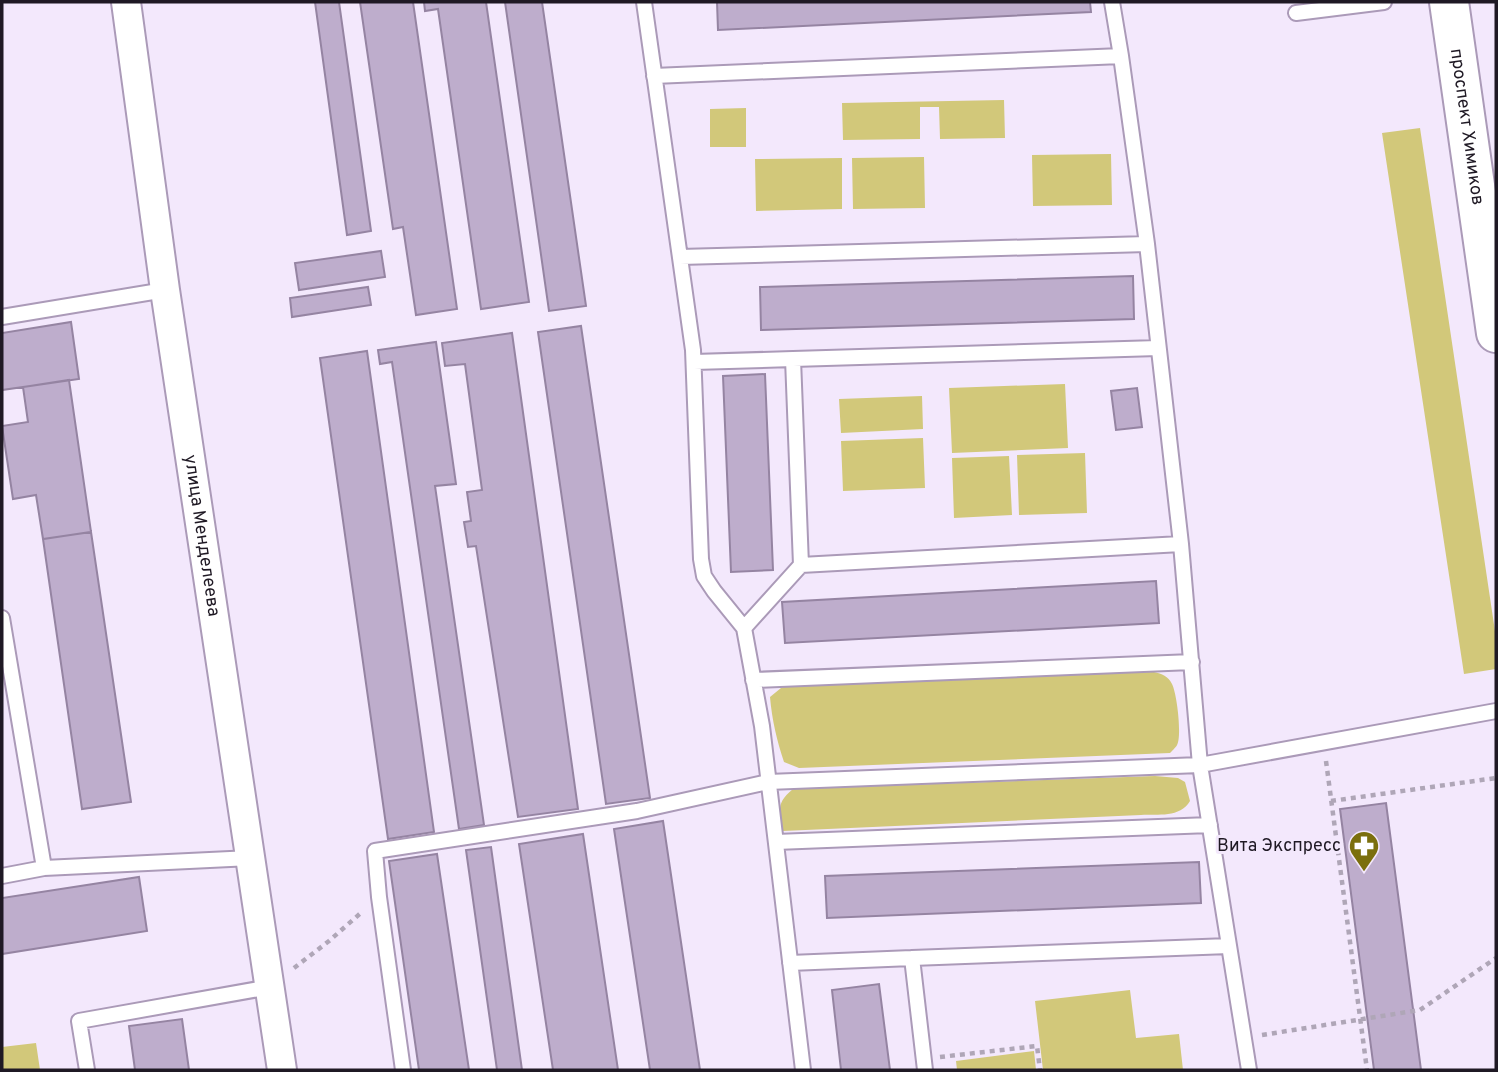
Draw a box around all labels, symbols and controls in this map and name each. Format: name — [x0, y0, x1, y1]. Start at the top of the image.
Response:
street label: проспект Химиков — [1444, 47, 1489, 207]
street label: улица Менделеева — [178, 453, 225, 618]
pharmacy icon: Вита Экспресс — [1347, 829, 1381, 873]
place label: Вита Экспресс — [1217, 835, 1341, 858]

